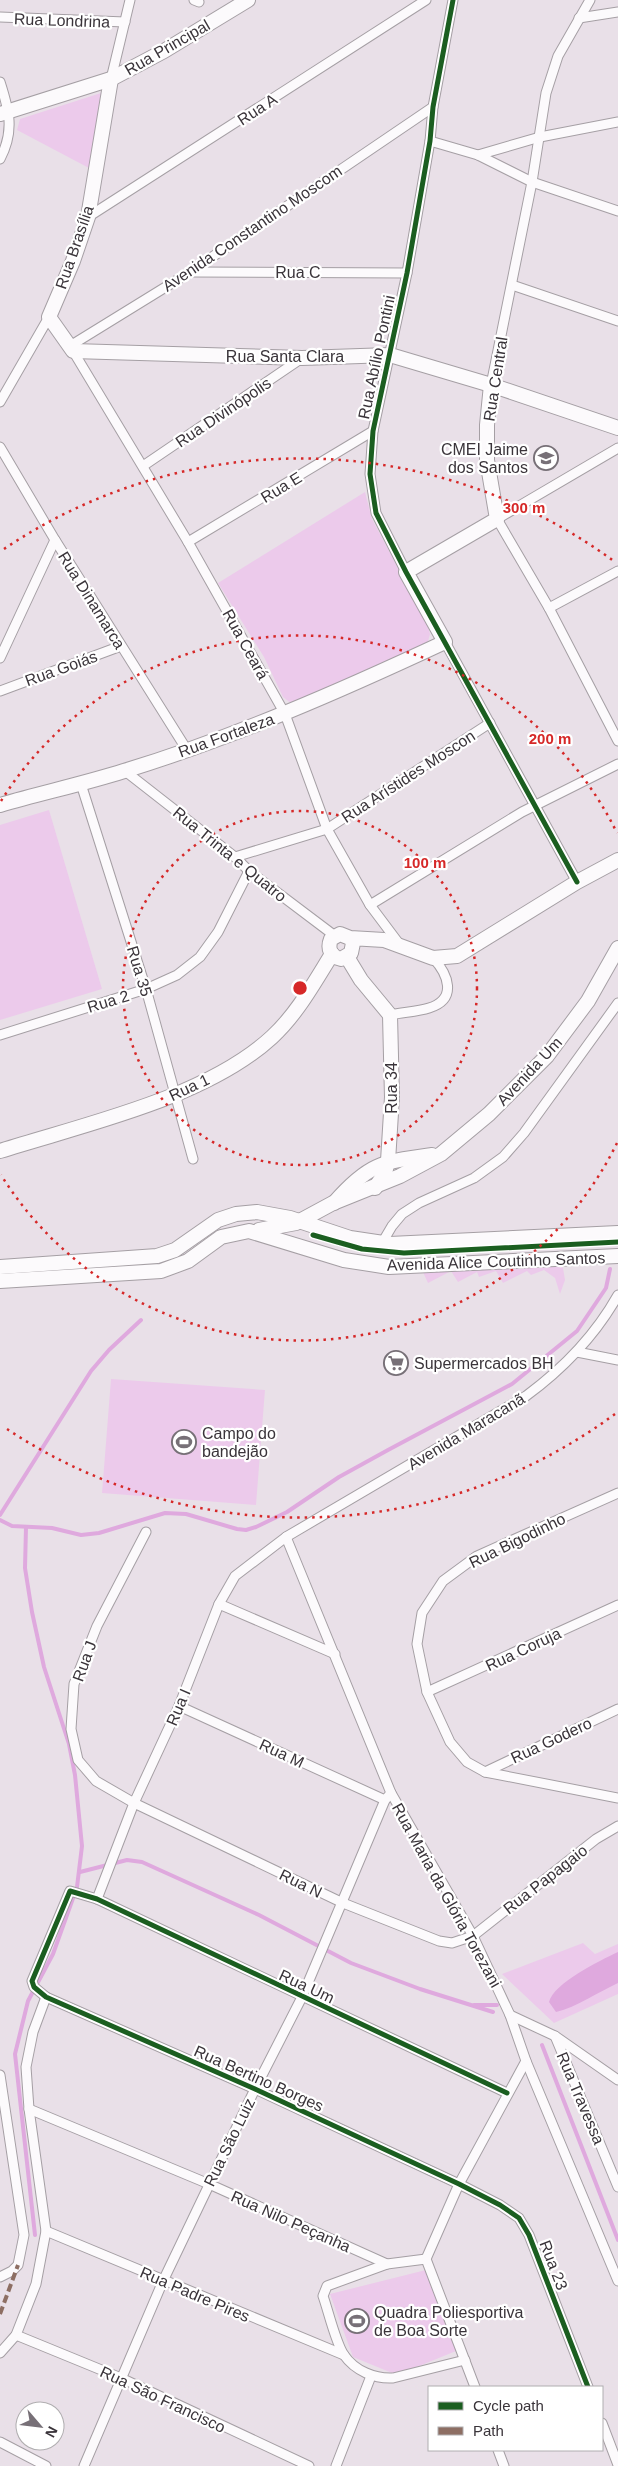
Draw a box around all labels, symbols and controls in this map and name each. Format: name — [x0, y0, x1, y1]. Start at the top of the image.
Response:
street label: Rua Londrina — [14, 10, 110, 31]
street label: Rua Principal — [122, 16, 213, 79]
street label: Rua A — [234, 90, 280, 128]
street label: Avenida Constantino Moscom — [160, 162, 345, 295]
street label: Rua Brasília — [52, 203, 97, 291]
street label: Rua C — [275, 264, 321, 281]
street label: Rua Abílio Pontini — [355, 294, 398, 421]
street label: Rua Central — [480, 336, 511, 423]
street label: Rua Santa Clara — [226, 348, 344, 365]
street label: Rua Divinópolis — [172, 374, 274, 451]
place label: CMEI Jaime dos Santos — [441, 441, 528, 476]
school or university icon: CMEI Jaime dos Santos — [533, 445, 559, 471]
street label: Rua E — [258, 469, 305, 506]
text: 300 m — [503, 499, 545, 516]
street label: Rua Dinamarca — [55, 549, 128, 652]
street label: Rua Ceará — [219, 606, 272, 682]
street label: Rua Goiás — [23, 648, 100, 689]
street label: Rua Fortaleza — [176, 710, 276, 761]
street label: Rua Arístides Moscon — [338, 727, 478, 826]
text: 200 m — [529, 730, 571, 747]
street label: Rua Trinta e Quatro — [170, 804, 290, 905]
text: 100 m — [404, 854, 446, 871]
street label: Rua 35 — [124, 944, 155, 998]
centre of rings — [291, 979, 309, 997]
street label: Rua 2 — [85, 987, 131, 1016]
street label: Avenida Um — [494, 1034, 565, 1109]
street label: Rua 34 — [383, 1062, 400, 1114]
street label: Rua 1 — [166, 1071, 212, 1104]
street label: Avenida Alice Coutinho Santos — [387, 1249, 606, 1274]
supermarket icon: Supermercados BH — [383, 1350, 409, 1376]
place label: Supermercados BH — [414, 1355, 554, 1372]
street label: Avenida Maracanã — [405, 1390, 528, 1473]
place label: Campo do bandejão — [202, 1425, 276, 1460]
sports icon: Campo do bandejão — [171, 1429, 197, 1455]
street label: Rua Bigodinho — [466, 1510, 568, 1571]
street label: Rua Coruja — [483, 1625, 564, 1674]
street label: Rua J — [69, 1639, 100, 1684]
street label: Rua I — [163, 1686, 194, 1728]
street label: Rua Godero — [508, 1714, 594, 1767]
street label: Rua M — [257, 1736, 307, 1771]
street label: Rua Maria da Glória Torezani — [389, 1800, 504, 1990]
street label: Rua Papagaio — [500, 1841, 591, 1917]
street label: Rua N — [277, 1866, 325, 1901]
street label: Rua Um — [277, 1966, 337, 2007]
street label: Rua Bertino Borges — [192, 2042, 326, 2115]
street label: Rua Travessa — [553, 2049, 608, 2147]
street label: Rua São Luiz — [201, 2095, 258, 2189]
street label: Rua Nilo Peçanha — [228, 2187, 353, 2255]
street label: Rua 23 — [536, 2238, 571, 2292]
street label: Rua Padre Pires — [137, 2264, 252, 2325]
place label: Quadra Poliesportiva de Boa Sorte — [374, 2304, 524, 2339]
sports icon: Quadra Poliesportiva de Boa Sorte — [344, 2308, 370, 2334]
street label: Rua São Francisco — [98, 2363, 228, 2436]
legend — [428, 2386, 603, 2451]
text: Cycle path — [473, 2397, 544, 2414]
north arrow — [15, 2401, 65, 2451]
text: Path — [473, 2422, 504, 2439]
text: N — [42, 2424, 61, 2440]

